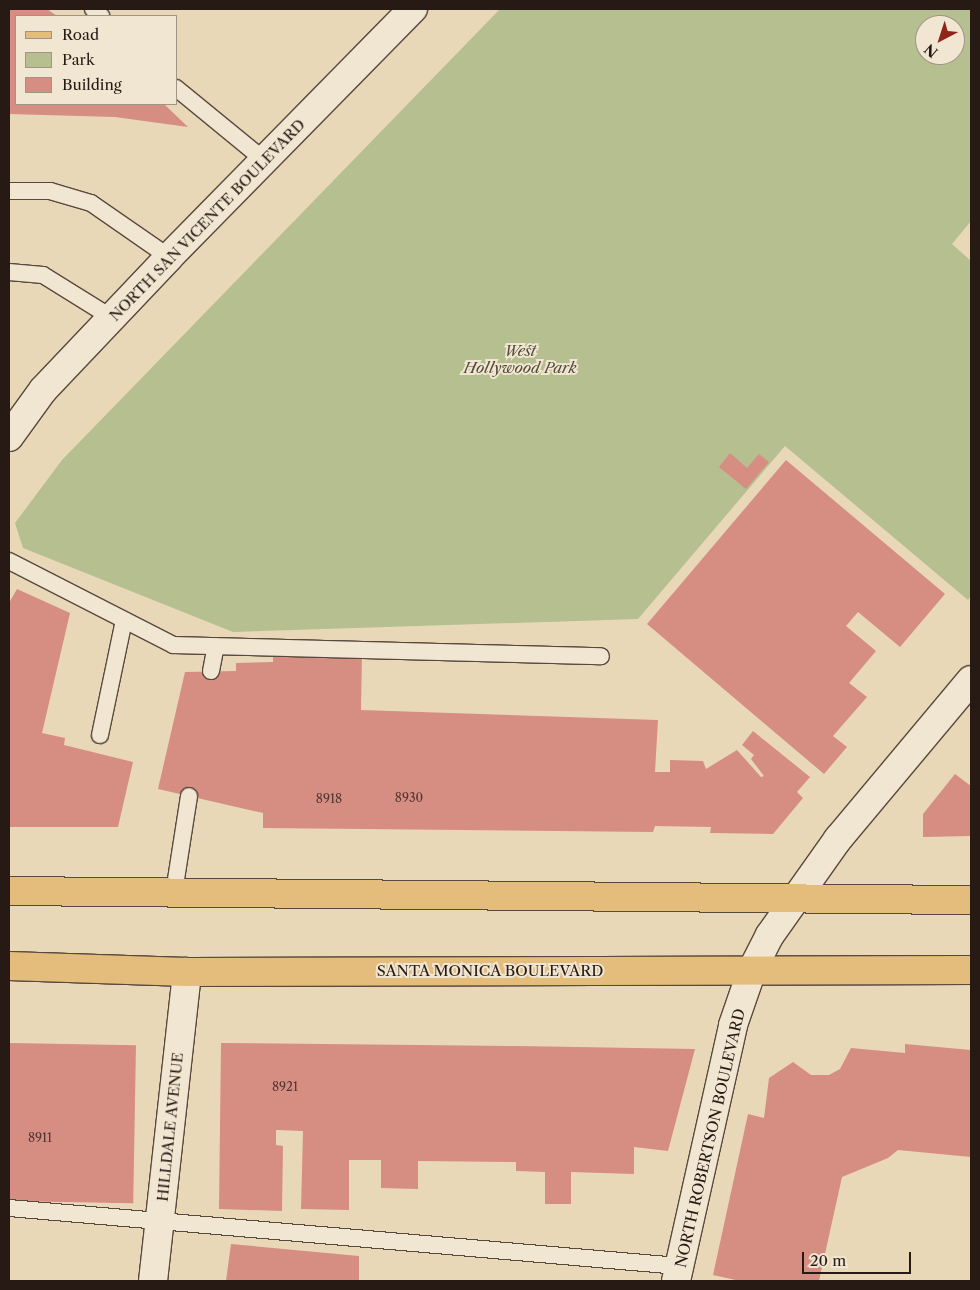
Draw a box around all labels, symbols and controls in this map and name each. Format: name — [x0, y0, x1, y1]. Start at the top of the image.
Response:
legend — [15, 15, 178, 105]
north arrow — [915, 15, 965, 65]
text: Road — [62, 25, 99, 44]
text: N — [921, 40, 941, 62]
text: Park — [62, 50, 95, 69]
text: Building — [62, 75, 122, 94]
street label: NORTH SAN VICENTE BOULEVARD — [105, 115, 309, 325]
park label: West Hollywood Park — [464, 341, 576, 376]
house number: 8930 — [395, 791, 423, 805]
house number: 8918 — [316, 792, 342, 806]
street label: SANTA MONICA BOULEVARD — [376, 962, 604, 980]
street label: NORTH ROBERTSON BOULEVARD — [671, 1007, 749, 1269]
street label: HILLDALE AVENUE — [153, 1051, 187, 1203]
house number: 8921 — [272, 1080, 298, 1094]
house number: 8911 — [28, 1131, 52, 1145]
scale bar — [805, 1242, 914, 1274]
text: 20 m — [810, 1251, 846, 1270]

